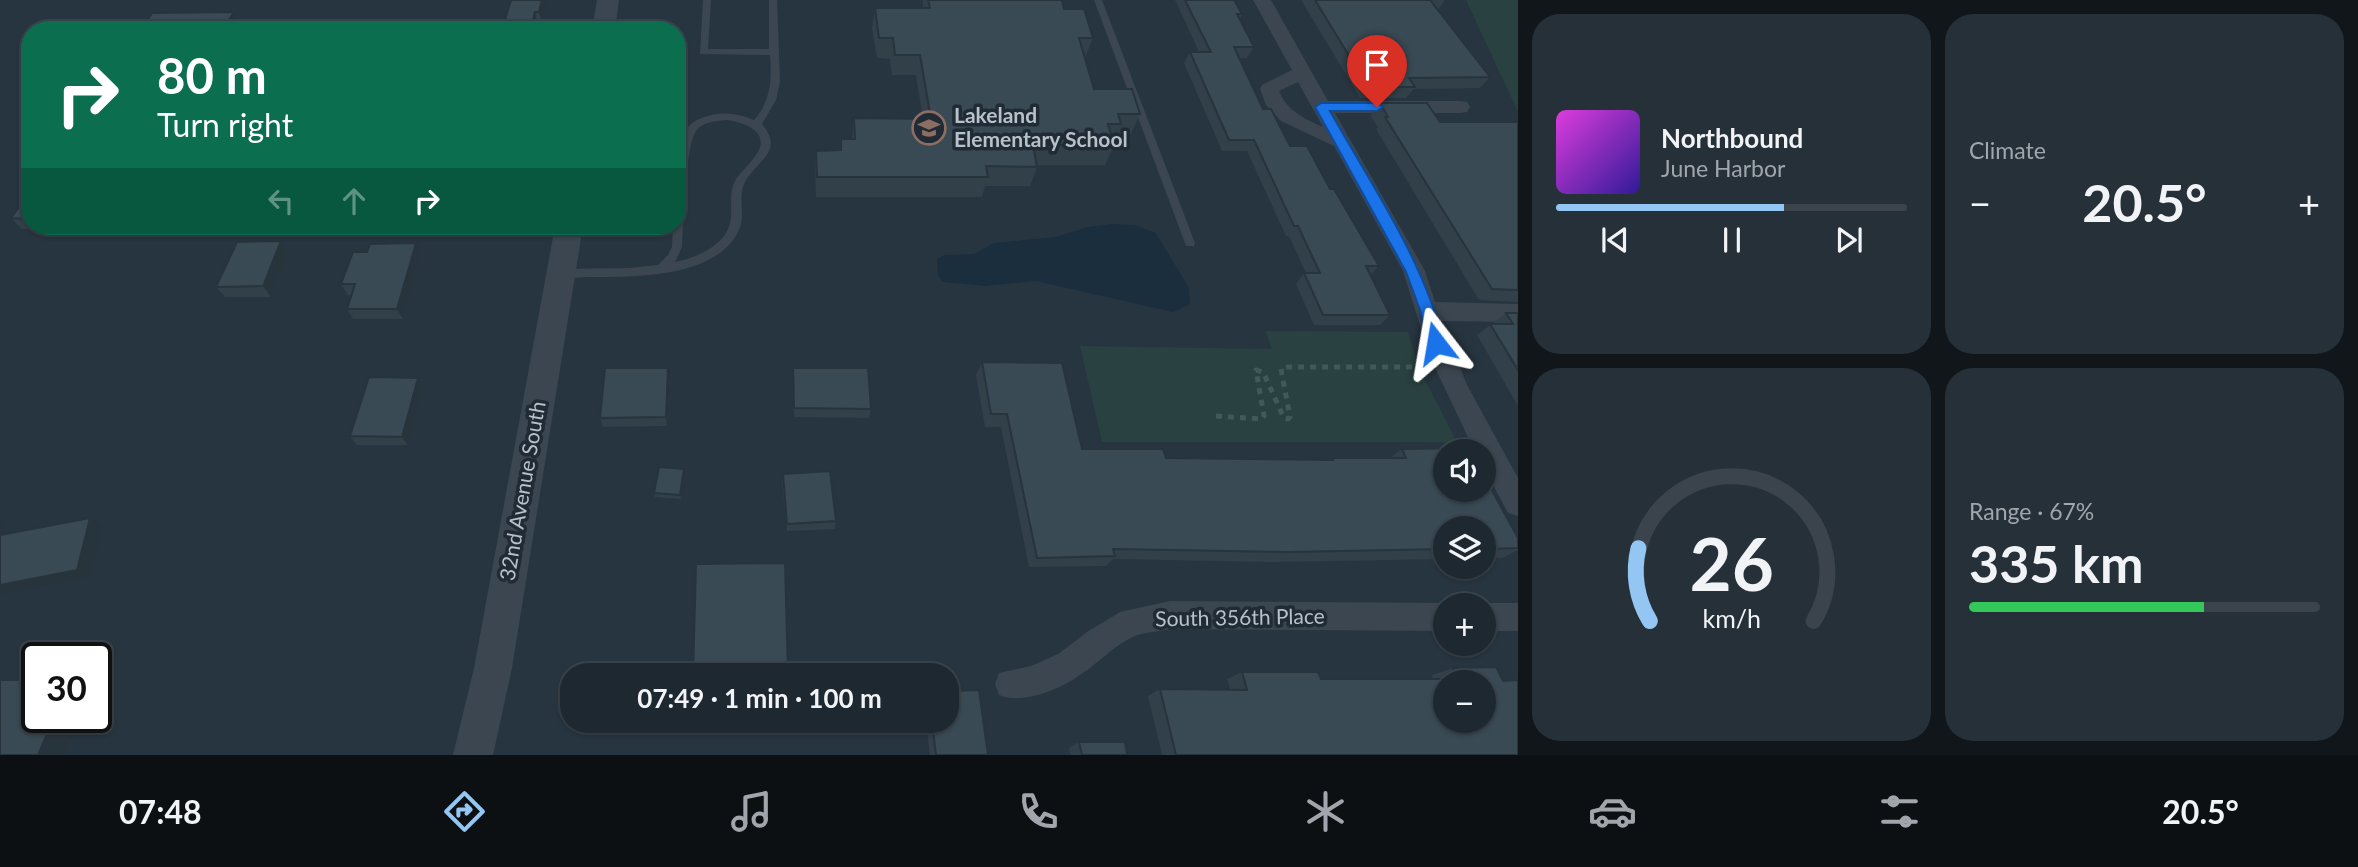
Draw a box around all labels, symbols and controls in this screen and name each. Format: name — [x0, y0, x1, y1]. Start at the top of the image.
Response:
pin — [1347, 35, 1407, 107]
text: 80 m — [157, 46, 267, 104]
icon: arrive — [1358, 46, 1396, 84]
icon: right — [42, 49, 133, 140]
place label: Lakeland Elementary School — [954, 102, 1128, 151]
text: Turn right — [157, 105, 293, 144]
school or university icon: Lakeland Elementary School — [910, 109, 948, 147]
text: Northbound — [1661, 122, 1803, 154]
text: Climate — [1969, 136, 2046, 164]
text: June Harbor — [1661, 154, 1785, 182]
text: 20.5° — [2082, 171, 2207, 233]
text: − — [1969, 180, 1991, 226]
text: + — [2298, 180, 2320, 226]
icon: left — [262, 182, 300, 220]
icon: ahead — [335, 182, 373, 220]
icon: right — [408, 182, 446, 220]
icon: previous — [1596, 221, 1634, 259]
icon: pause — [1713, 221, 1751, 259]
icon: next — [1830, 221, 1868, 259]
position arrow — [1399, 306, 1473, 380]
street label: 32nd Avenue South — [493, 399, 550, 582]
map controls — [1433, 439, 1496, 733]
button: sound — [1433, 439, 1496, 502]
text: Range · 67% — [1969, 497, 2094, 525]
button: layers — [1433, 516, 1496, 579]
text: 26 — [1689, 519, 1774, 607]
text: 335 km — [1969, 532, 2143, 594]
button: + — [1433, 593, 1496, 656]
text: km/h — [1702, 602, 1761, 632]
street label: South 356th Place — [1155, 603, 1325, 630]
speed limit sign: 30 — [21, 642, 112, 733]
button: − — [1433, 670, 1496, 733]
text: 07:49 · 1 min · 100 m — [637, 682, 882, 714]
icon: directions — [440, 787, 489, 836]
icon: music — [727, 787, 776, 836]
icon: phone — [1014, 787, 1063, 836]
icon: climate — [1301, 787, 1350, 836]
icon: car — [1588, 787, 1637, 836]
icon: filters — [1875, 787, 1924, 836]
text: 07:48 — [119, 792, 202, 831]
text: 20.5° — [2162, 792, 2239, 831]

